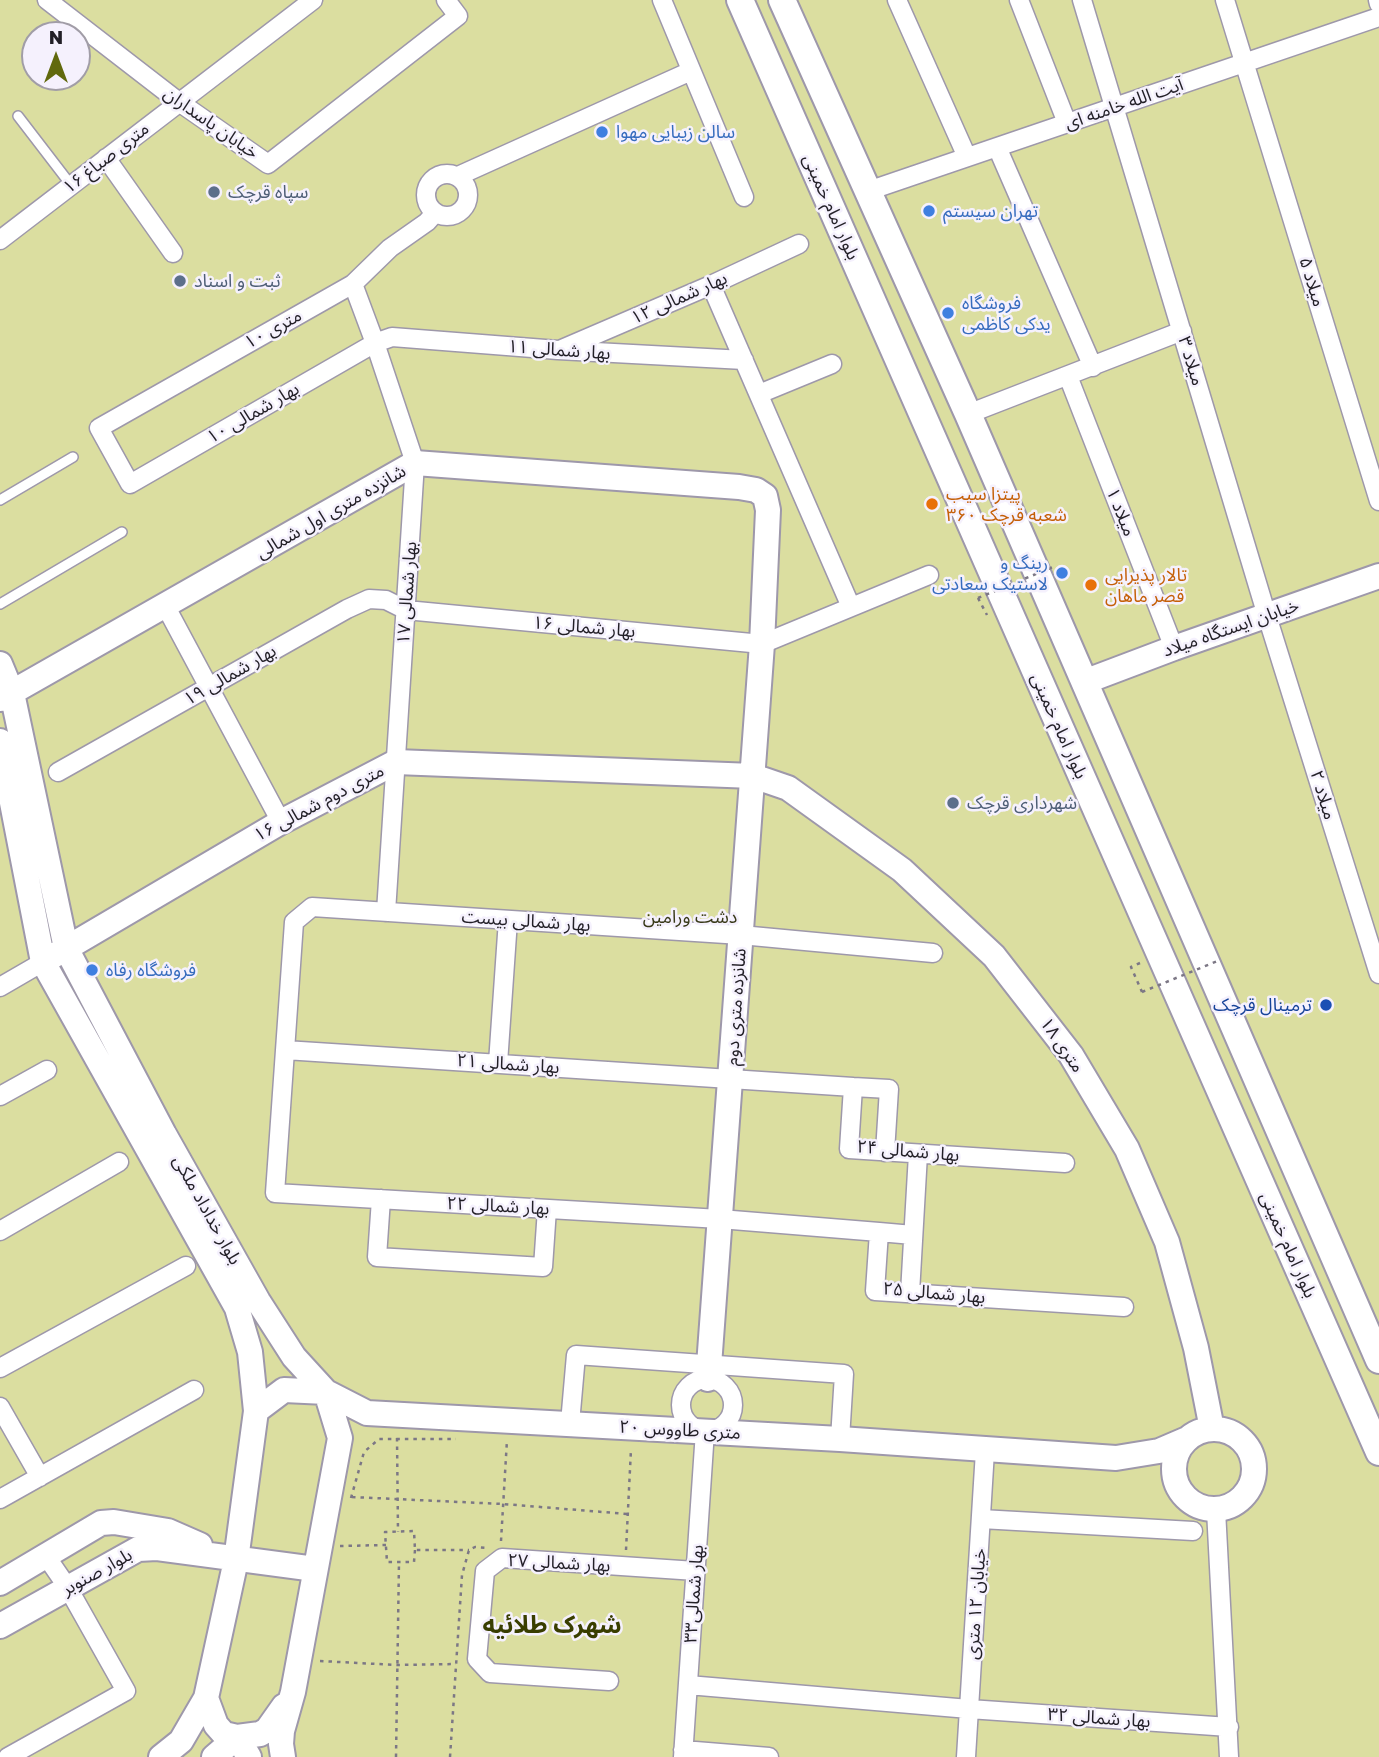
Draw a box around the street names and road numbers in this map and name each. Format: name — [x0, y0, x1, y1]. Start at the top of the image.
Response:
street label: آیت الله خامنه ای — [1062, 74, 1186, 134]
street label: خیابان پاسداران — [159, 82, 263, 164]
street label: ۱۶ متری صباغ — [59, 118, 153, 198]
street label: بلوار امام خمینی — [798, 151, 864, 263]
street label: میلاد ۵ — [1294, 255, 1330, 309]
street label: بهار شمالی ۱۲ — [628, 267, 730, 329]
street label: ۱۰ متری — [241, 305, 305, 353]
street label: میلاد ۳ — [1173, 334, 1209, 388]
street label: بهار شمالی ۱۱ — [507, 336, 611, 364]
street label: بهار شمالی ۱۰ — [203, 378, 303, 448]
street label: شانزده متری اول شمالی — [252, 460, 410, 564]
street label: میلاد ۱ — [1102, 485, 1140, 539]
street label: بهار شمالی ۱۷ — [393, 541, 421, 645]
street label: خیابان ایستگاه میلاد — [1160, 595, 1302, 661]
street label: بهار شمالی ۱۶ — [532, 612, 636, 642]
street label: بهار شمالی ۱۹ — [180, 640, 280, 710]
street label: بلوار امام خمینی — [1026, 670, 1092, 782]
street label: ۱۶ متری دوم شمالی — [250, 760, 388, 846]
street label: میلاد ۲ — [1305, 768, 1341, 822]
street label: بهار شمالی بیست — [461, 906, 591, 936]
street label: شانزده متری دوم — [721, 947, 751, 1067]
street label: ۱۸ متری — [1035, 1013, 1089, 1077]
street label: بهار شمالی ۲۱ — [456, 1050, 560, 1078]
street label: بهار شمالی ۲۴ — [856, 1136, 960, 1166]
street label: بلوار خداداد ملکی — [168, 1152, 246, 1268]
street label: بلوار امام خمینی — [1255, 1189, 1321, 1301]
street label: بهار شمالی ۲۲ — [446, 1193, 550, 1219]
street label: بهار شمالی ۲۵ — [882, 1278, 986, 1308]
street label: ۲۰ متری طاووس — [619, 1416, 741, 1444]
street label: بلوار صنوبر — [58, 1544, 136, 1600]
street label: بهار شمالی۳۳ — [680, 1544, 708, 1644]
street label: خیابان ۱۲ متری — [961, 1548, 991, 1660]
street label: بهار شمالی ۲۷ — [507, 1550, 611, 1576]
street label: بهار شمالی ۳۲ — [1047, 1704, 1151, 1732]

